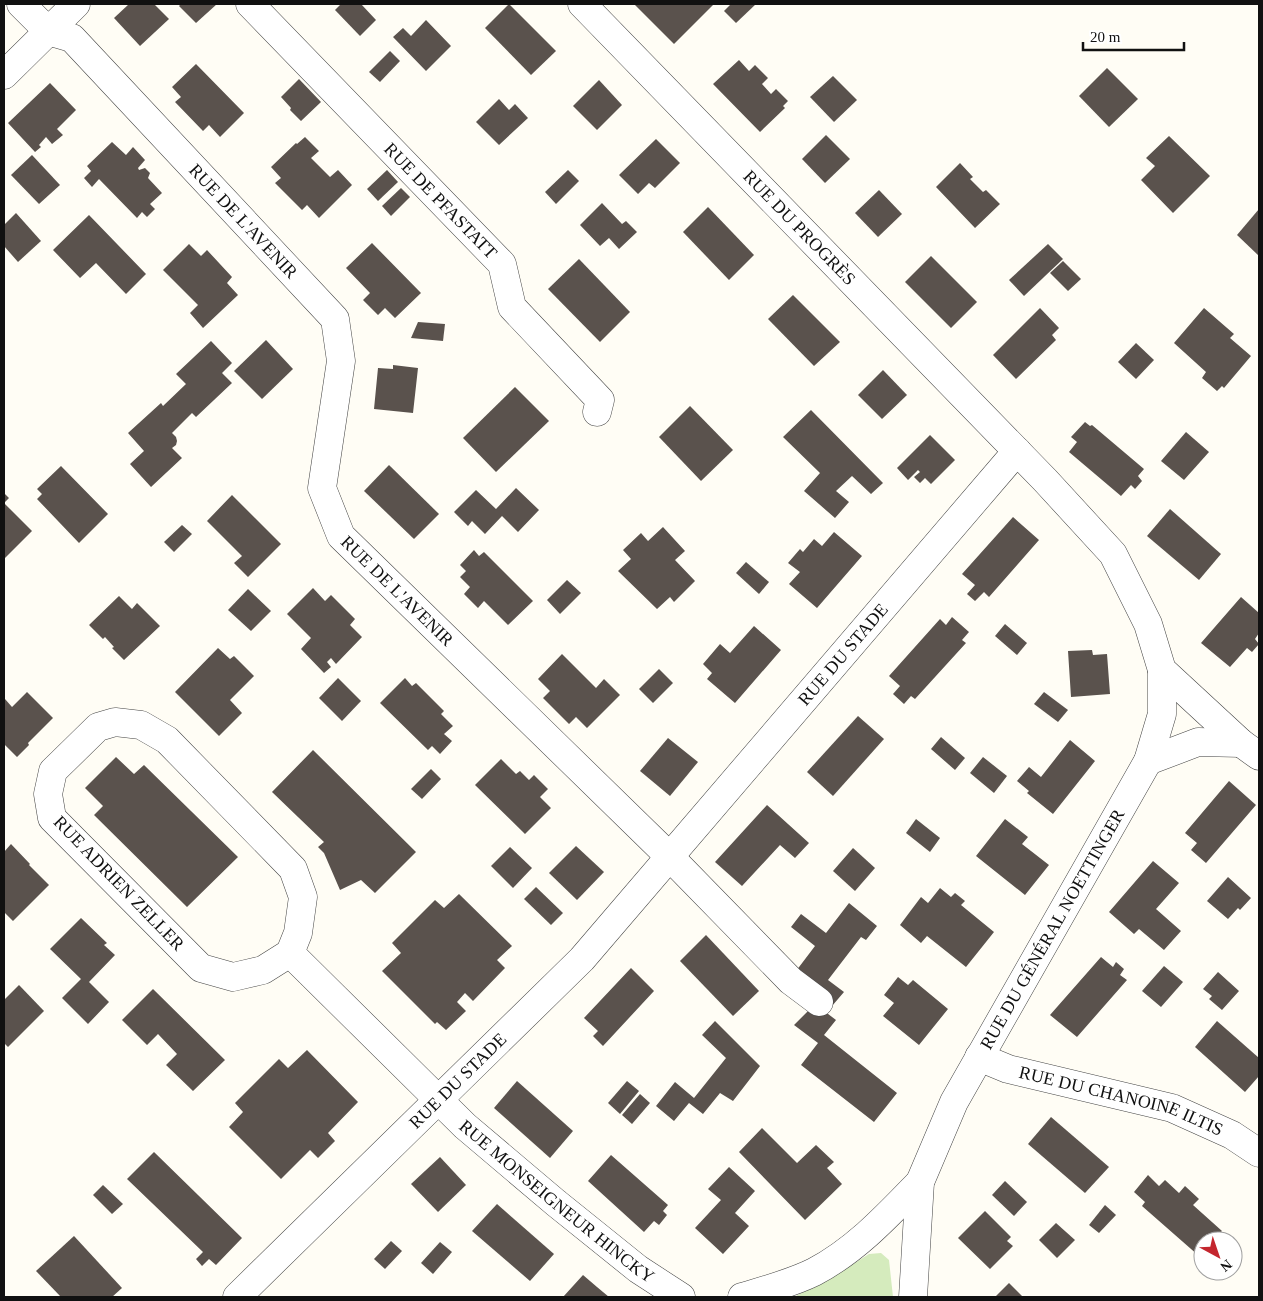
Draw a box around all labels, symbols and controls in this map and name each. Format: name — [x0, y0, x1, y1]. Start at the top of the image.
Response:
scale bar — [1083, 20, 1184, 52]
text: 20 m — [1090, 29, 1121, 45]
street label: RUE DE PFASTATT — [380, 139, 501, 263]
street label: RUE DE L'AVENIR — [185, 160, 302, 282]
street label: RUE DU PROGRÈS — [739, 166, 860, 289]
street label: RUE DE L'AVENIR — [337, 532, 457, 650]
street label: RUE DU STADE — [794, 599, 892, 709]
street label: RUE DU GÉNÉRAL NOETTINGER — [976, 806, 1128, 1053]
street label: RUE ADRIEN ZELLER — [50, 812, 188, 954]
street label: RUE DU STADE — [405, 1029, 510, 1133]
street label: RUE DU CHANOINE ILTIS — [1017, 1062, 1226, 1140]
street label: RUE MONSEIGNEUR HINCKY — [455, 1116, 658, 1287]
north arrow — [1193, 1231, 1243, 1281]
text: N — [1217, 1257, 1235, 1275]

